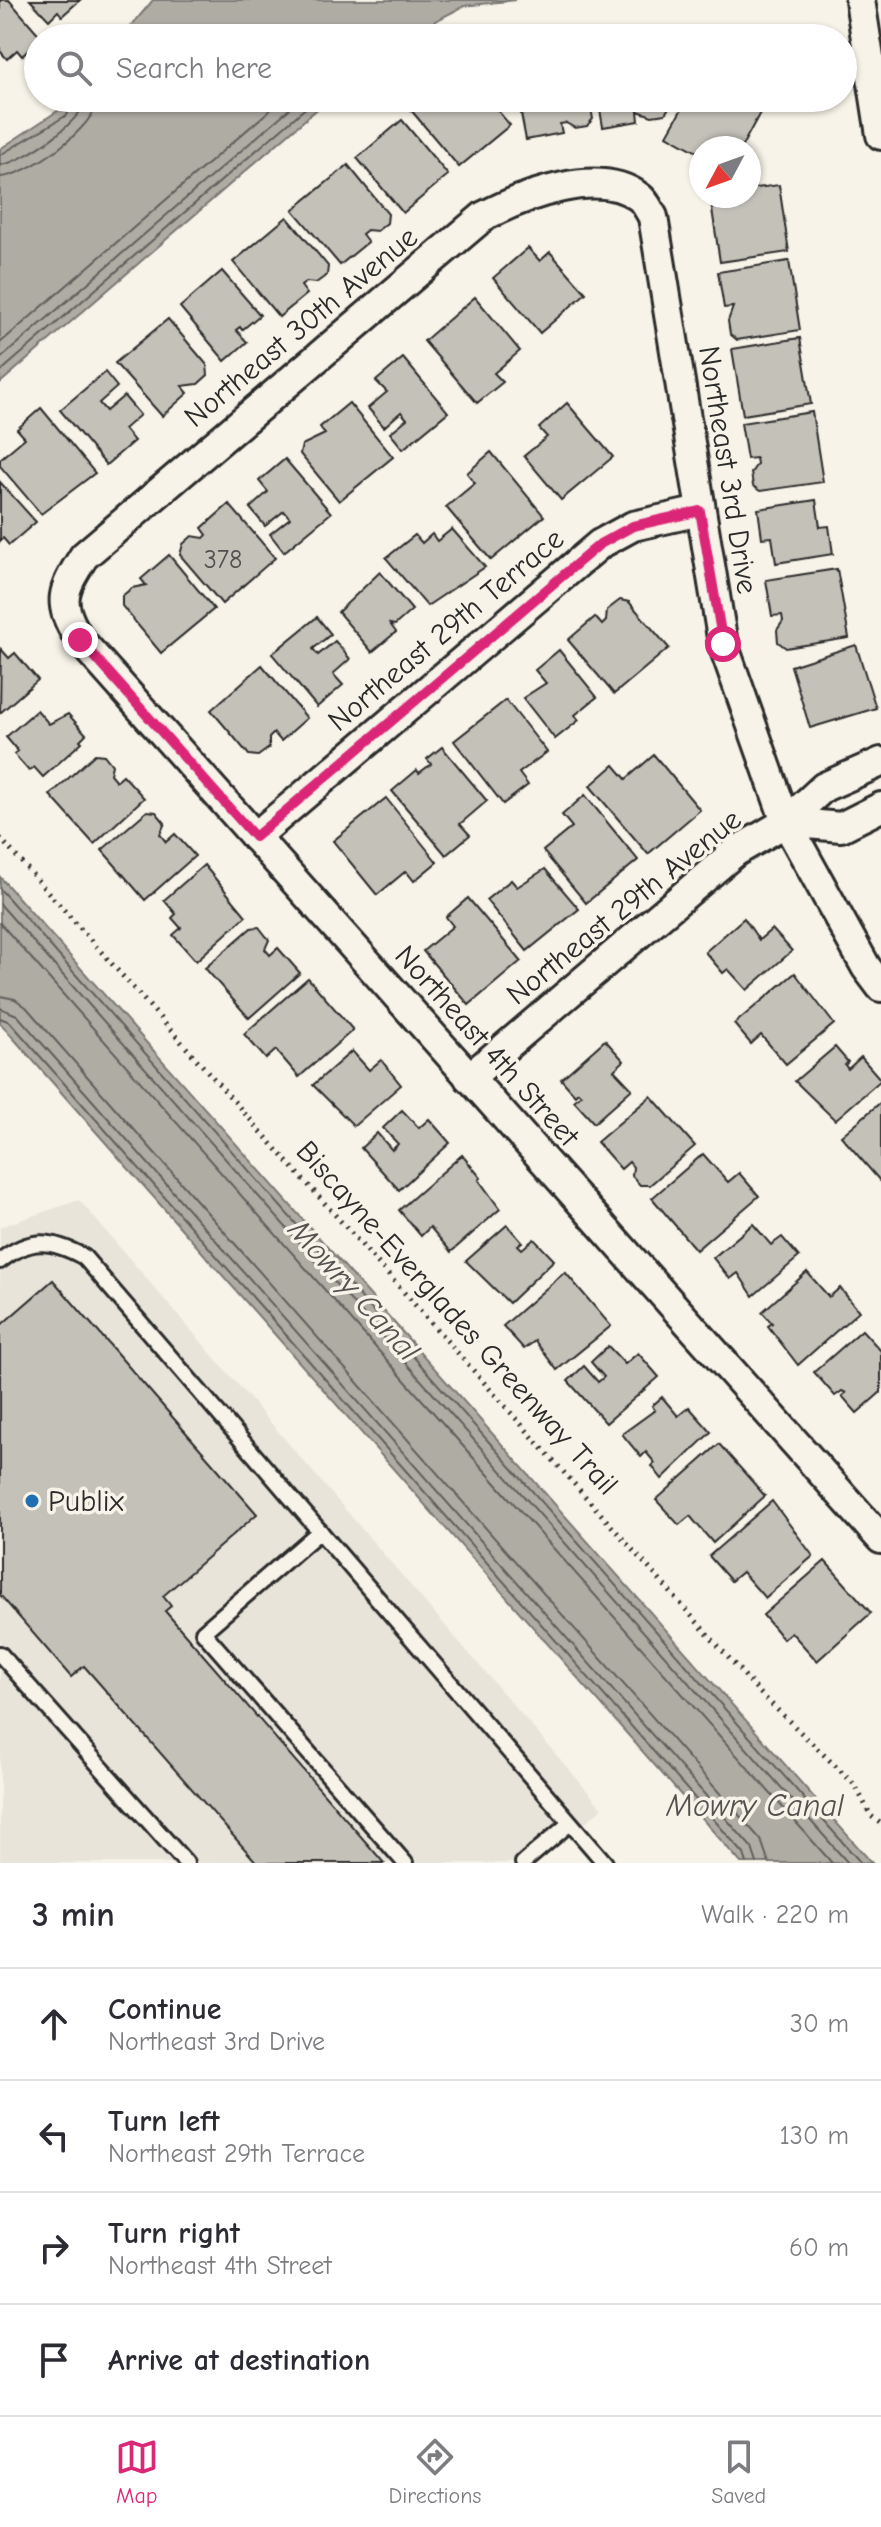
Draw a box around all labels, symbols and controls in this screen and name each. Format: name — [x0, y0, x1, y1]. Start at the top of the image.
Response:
search box — [24, 24, 857, 112]
icon: search — [52, 46, 96, 90]
text: Search here — [116, 51, 272, 86]
north arrow — [689, 136, 761, 208]
street label: Northeast 30th Avenue — [177, 219, 425, 435]
street label: Northeast 3rd Drive — [691, 344, 765, 596]
street label: Northeast 29th Terrace — [321, 521, 571, 739]
house number: 378 — [204, 545, 242, 575]
route end — [62, 622, 98, 658]
route start — [705, 626, 741, 662]
street label: Northeast 29th Avenue — [500, 802, 748, 1012]
street label: Northeast 4th Street — [388, 938, 587, 1155]
street label: Biscayne-Everglades Greenway Trail — [289, 1134, 625, 1502]
water label: Mowry Canal — [280, 1211, 428, 1369]
place label: Publix — [48, 1484, 125, 1519]
marker: Publix — [23, 1492, 41, 1510]
water label: Mowry Canal — [665, 1787, 845, 1824]
text: 3 min — [32, 1895, 115, 1935]
text: Walk · 220 m — [701, 1900, 849, 1930]
text: Continue — [108, 1992, 222, 2027]
icon: ahead — [32, 2002, 76, 2046]
text: 30 m — [790, 2009, 849, 2039]
text: Northeast 3rd Drive — [108, 2027, 325, 2057]
text: Turn left — [108, 2104, 220, 2139]
icon: left — [32, 2114, 76, 2158]
text: 130 m — [780, 2121, 849, 2151]
text: Northeast 29th Terrace — [108, 2139, 365, 2169]
text: Turn right — [108, 2216, 240, 2251]
icon: right — [32, 2226, 76, 2270]
text: 60 m — [789, 2233, 849, 2263]
text: Northeast 4th Street — [108, 2251, 332, 2281]
icon: arrive — [32, 2338, 76, 2382]
text: Arrive at destination — [108, 2343, 370, 2378]
tab: Map — [115, 2435, 159, 2509]
tab: Directions — [389, 2435, 482, 2509]
tab: Saved — [711, 2435, 766, 2509]

